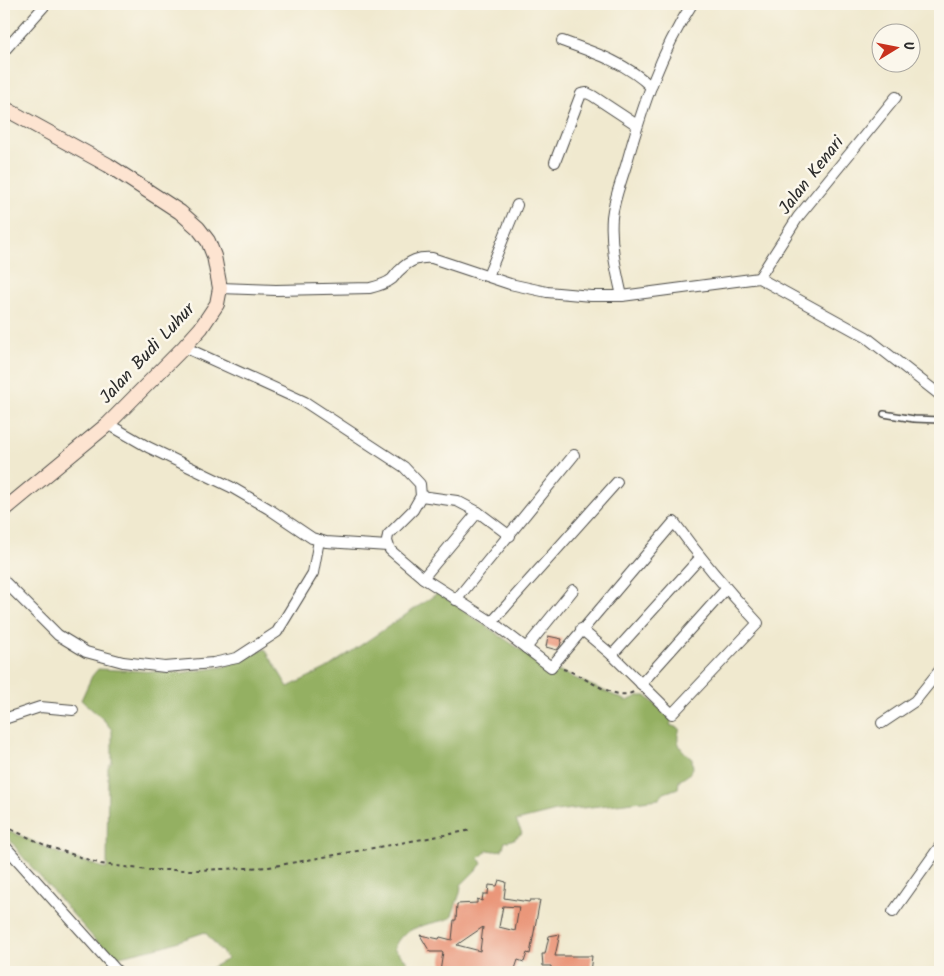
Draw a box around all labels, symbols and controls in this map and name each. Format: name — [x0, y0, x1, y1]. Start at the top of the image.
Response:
north arrow — [872, 22, 922, 72]
text: U — [896, 40, 919, 53]
street label: Jalan Kenari — [772, 130, 853, 222]
street label: Jalan Budi Luhur — [93, 296, 204, 411]

